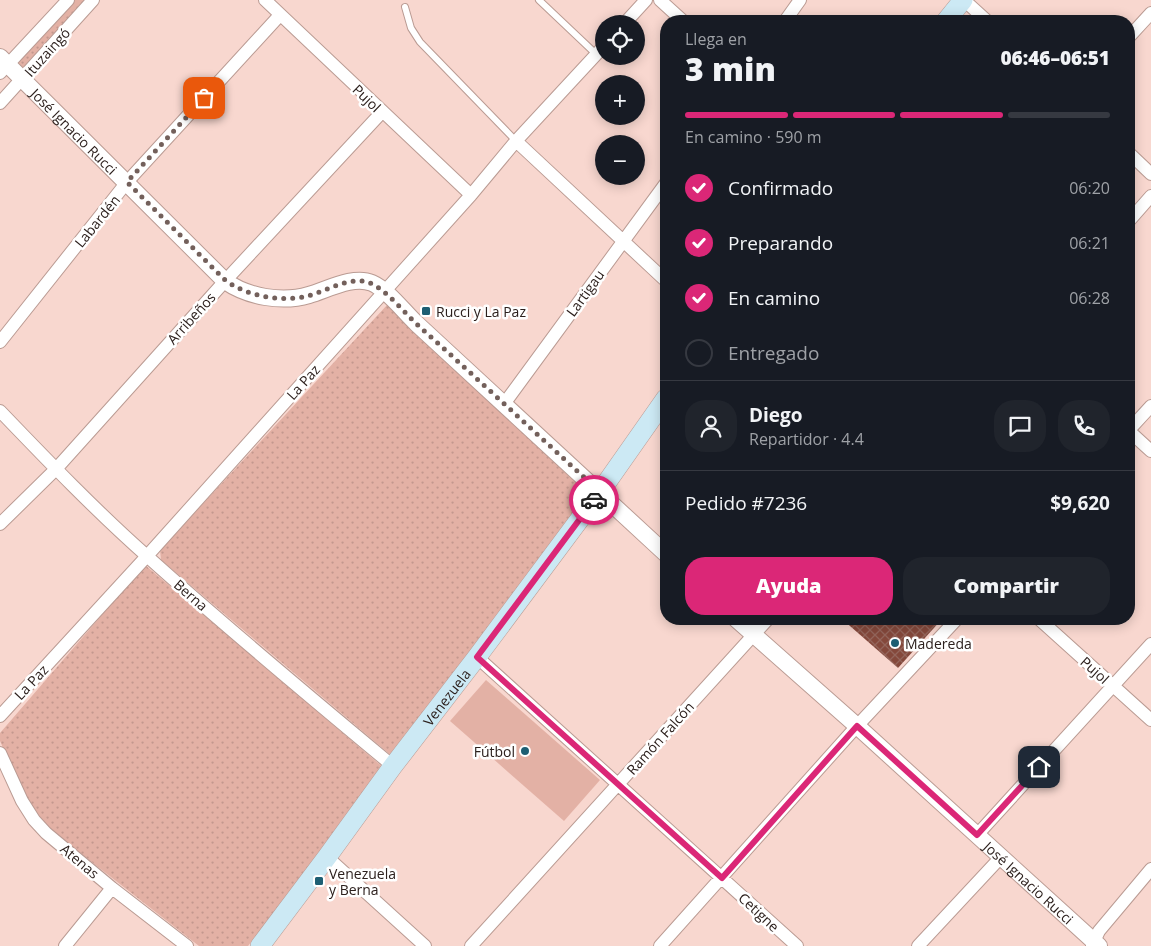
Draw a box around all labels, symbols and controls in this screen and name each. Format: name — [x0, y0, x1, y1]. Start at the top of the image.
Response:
map controls — [595, 15, 645, 185]
button: locate — [595, 15, 645, 65]
street label: Ituzaingó — [20, 23, 74, 81]
text: Llega en — [685, 28, 747, 50]
text: 06:46–06:51 — [1000, 45, 1110, 71]
text: 3 min — [685, 47, 776, 90]
button: + — [595, 75, 645, 125]
pin — [183, 77, 225, 119]
street label: Pujol — [349, 80, 385, 116]
street label: José Ignacio Rucci — [26, 82, 122, 178]
icon: bag — [190, 84, 218, 112]
text: En camino · 590 m — [685, 126, 822, 148]
button: − — [595, 135, 645, 185]
icon: check — [685, 174, 713, 202]
text: Confirmado — [728, 175, 833, 201]
text: 06:20 — [1069, 177, 1110, 199]
street label: Labardén — [70, 191, 124, 251]
icon: check — [685, 229, 713, 257]
text: Preparando — [728, 230, 833, 256]
text: 06:21 — [1069, 232, 1110, 254]
street label: Lartigau — [562, 266, 608, 320]
icon: check — [685, 284, 713, 312]
text: En camino — [728, 285, 820, 311]
text: 06:28 — [1069, 287, 1110, 309]
street label: Arribeños — [163, 288, 220, 348]
place label: Rucci y La Paz — [436, 302, 526, 321]
marker: Rucci y La Paz — [420, 305, 432, 317]
text: Entregado — [728, 340, 819, 366]
street label: La Paz — [282, 360, 324, 404]
button: person — [685, 400, 737, 452]
button: chat — [994, 400, 1046, 452]
button: phone — [1058, 400, 1110, 452]
text: Diego — [749, 402, 803, 428]
text: Repartidor · 4.4 — [749, 428, 864, 450]
courier — [569, 475, 619, 525]
icon: car — [580, 486, 608, 514]
text: Pedido #7236 — [685, 490, 807, 516]
text: $9,620 — [1050, 490, 1110, 516]
button: Ayuda — [685, 557, 893, 615]
button: Compartir — [903, 557, 1110, 615]
street label: Berna — [170, 575, 212, 615]
place label: Madereda — [905, 634, 972, 653]
marker: Madereda — [889, 637, 901, 649]
street label: Pujol — [1077, 652, 1113, 688]
street label: La Paz — [10, 660, 52, 704]
street label: Venezuela — [418, 665, 474, 729]
street label: Ramón Falcón — [622, 697, 698, 779]
place label: Fútbol — [474, 742, 515, 761]
marker: Fútbol — [519, 745, 531, 757]
pin — [1018, 746, 1060, 788]
icon: home — [1025, 753, 1053, 781]
street label: José Ignacio Rucci — [979, 835, 1078, 928]
street label: Atenas — [57, 839, 103, 883]
place label: Venezuela y Berna — [329, 864, 396, 899]
marker: Venezuela y Berna — [313, 875, 325, 887]
street label: Cetigne — [735, 888, 784, 936]

